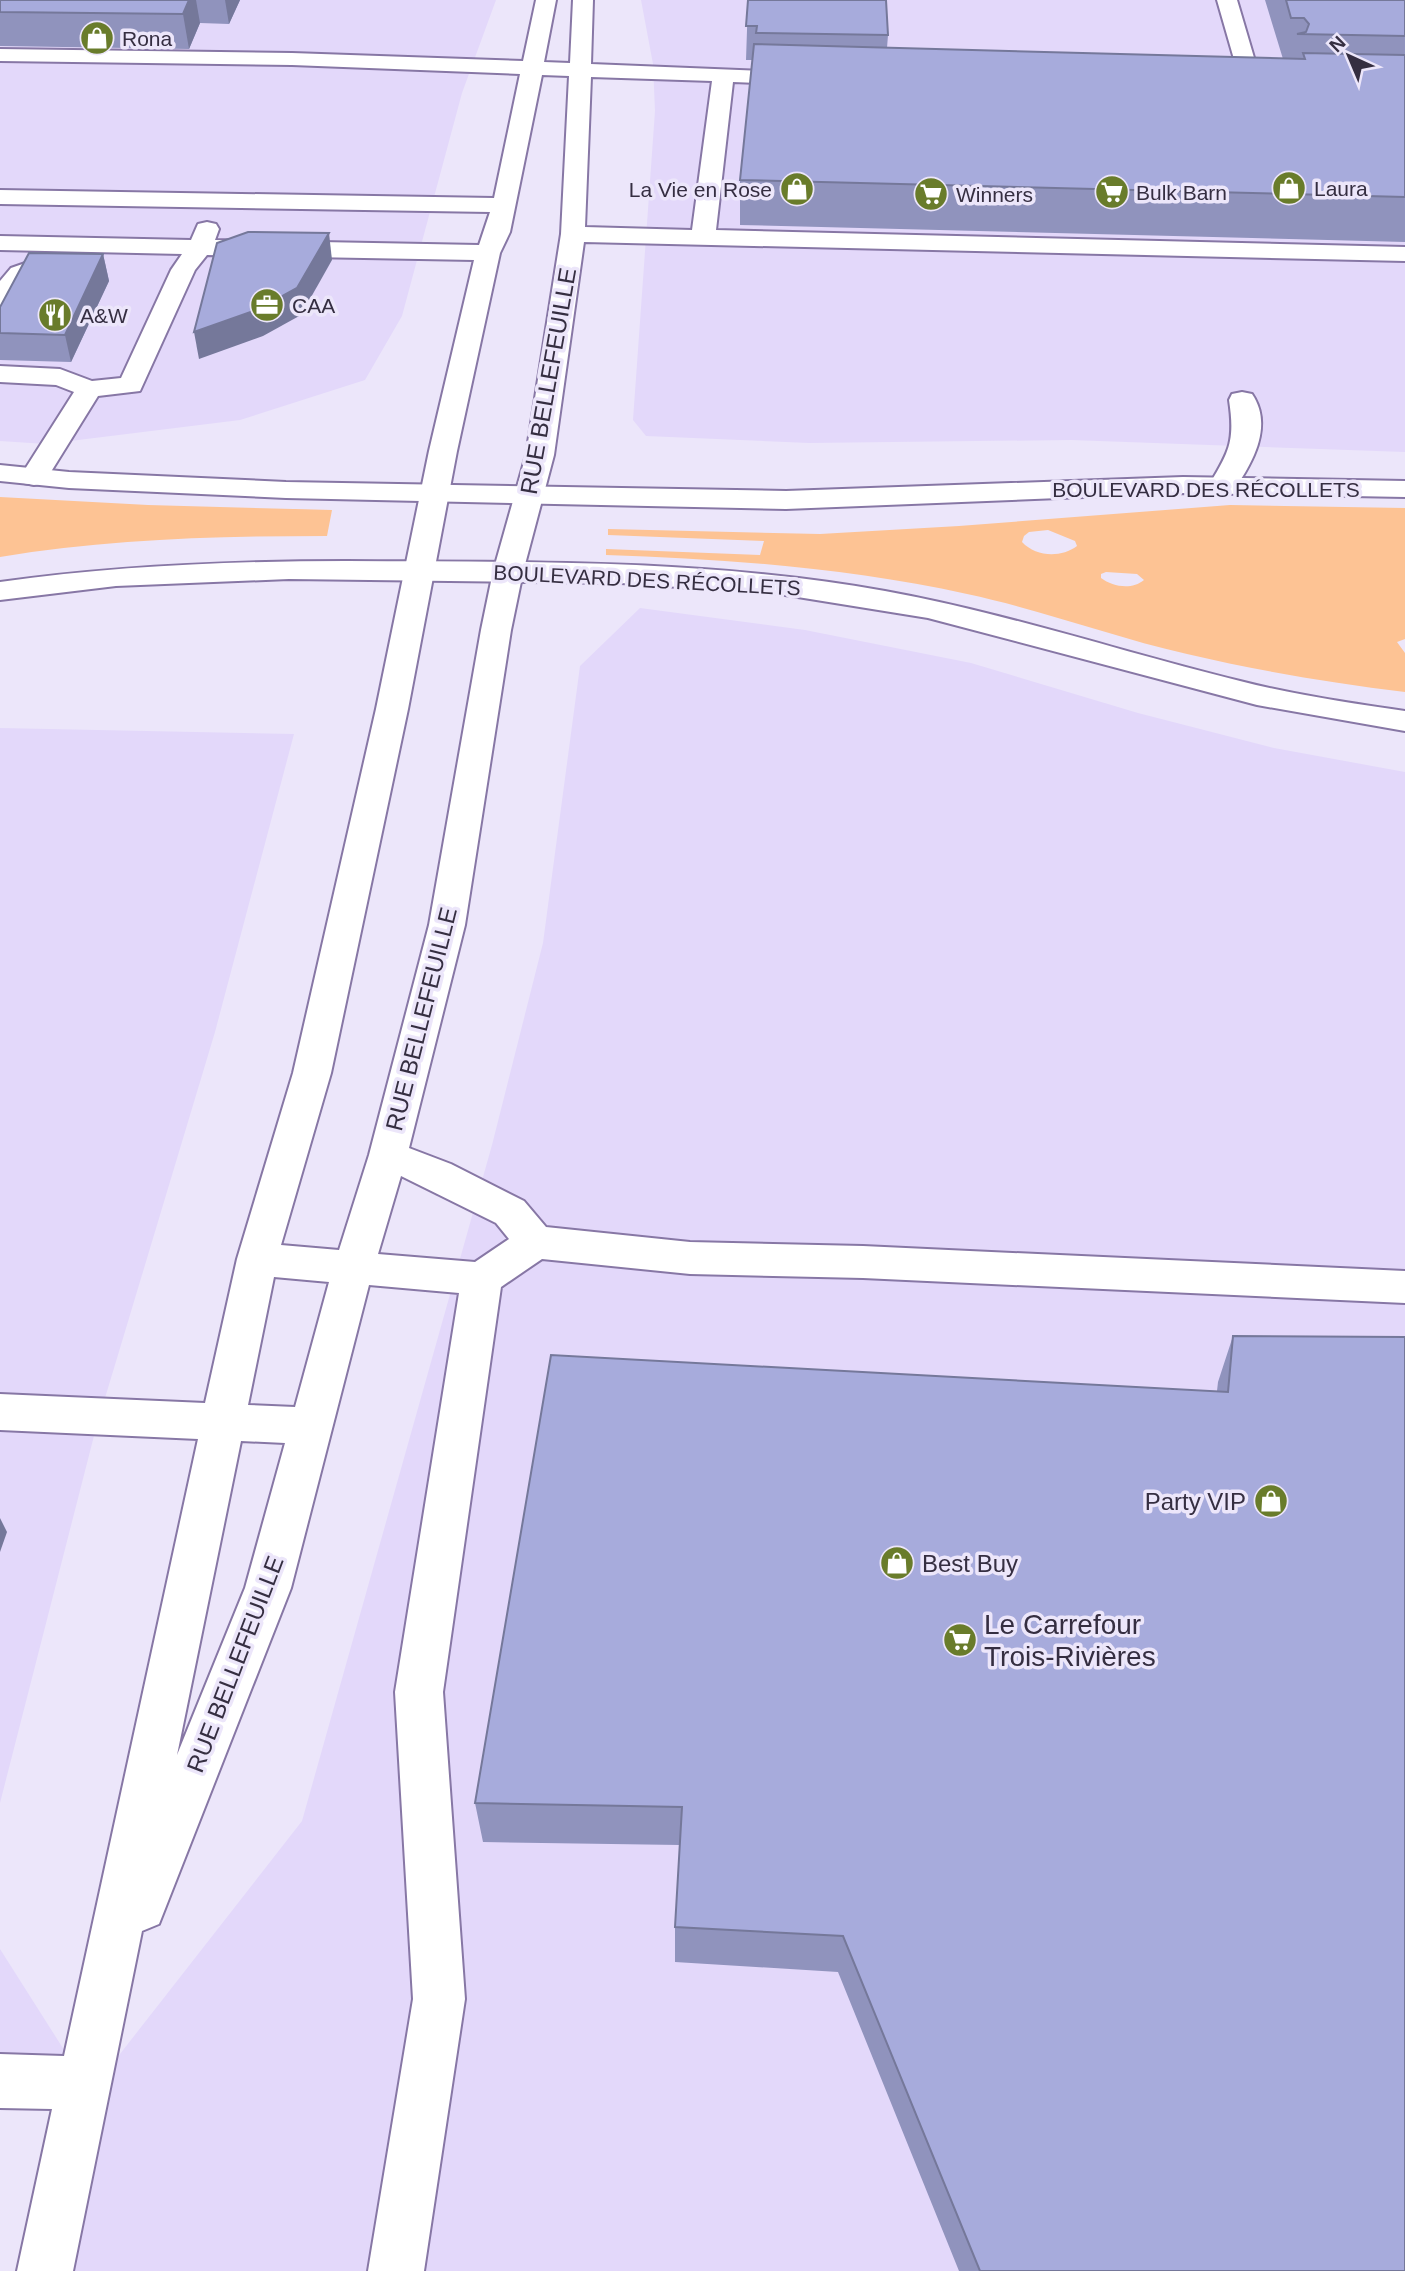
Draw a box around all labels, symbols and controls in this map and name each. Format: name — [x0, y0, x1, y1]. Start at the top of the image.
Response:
shop icon: Rona — [78, 19, 116, 57]
north arrow — [1314, 21, 1384, 91]
place label: Rona — [122, 27, 173, 50]
text: N — [1325, 32, 1350, 56]
shop icon: Laura — [1270, 169, 1308, 207]
shop icon: La Vie en Rose — [778, 170, 816, 208]
supermarket icon: Bulk Barn — [1093, 173, 1131, 211]
supermarket icon: Winners — [912, 175, 950, 213]
place label: Laura — [1314, 177, 1368, 200]
place label: La Vie en Rose — [629, 178, 772, 201]
place label: Bulk Barn — [1136, 181, 1227, 204]
place label: Winners — [956, 183, 1033, 206]
street label: RUE BELLEFEUILLE — [515, 266, 581, 496]
office icon: CAA — [248, 286, 286, 324]
place label: CAA — [292, 294, 335, 317]
restaurant icon: A&W — [36, 296, 74, 334]
place label: A&W — [80, 304, 128, 327]
street label: BOULEVARD DES RÉCOLLETS — [1052, 478, 1360, 501]
street label: BOULEVARD DES RÉCOLLETS — [493, 560, 801, 600]
street label: RUE BELLEFEUILLE — [380, 904, 462, 1134]
shop icon: Party VIP — [1252, 1482, 1290, 1520]
place label: Party VIP — [1145, 1488, 1246, 1515]
shop icon: Best Buy — [878, 1544, 916, 1582]
place label: Best Buy — [922, 1550, 1018, 1577]
street label: RUE BELLEFEUILLE — [181, 1552, 289, 1776]
place label: Le Carrefour Trois-Rivières — [984, 1609, 1156, 1672]
supermarket icon: Le Carrefour Trois-Rivières — [941, 1621, 979, 1659]

